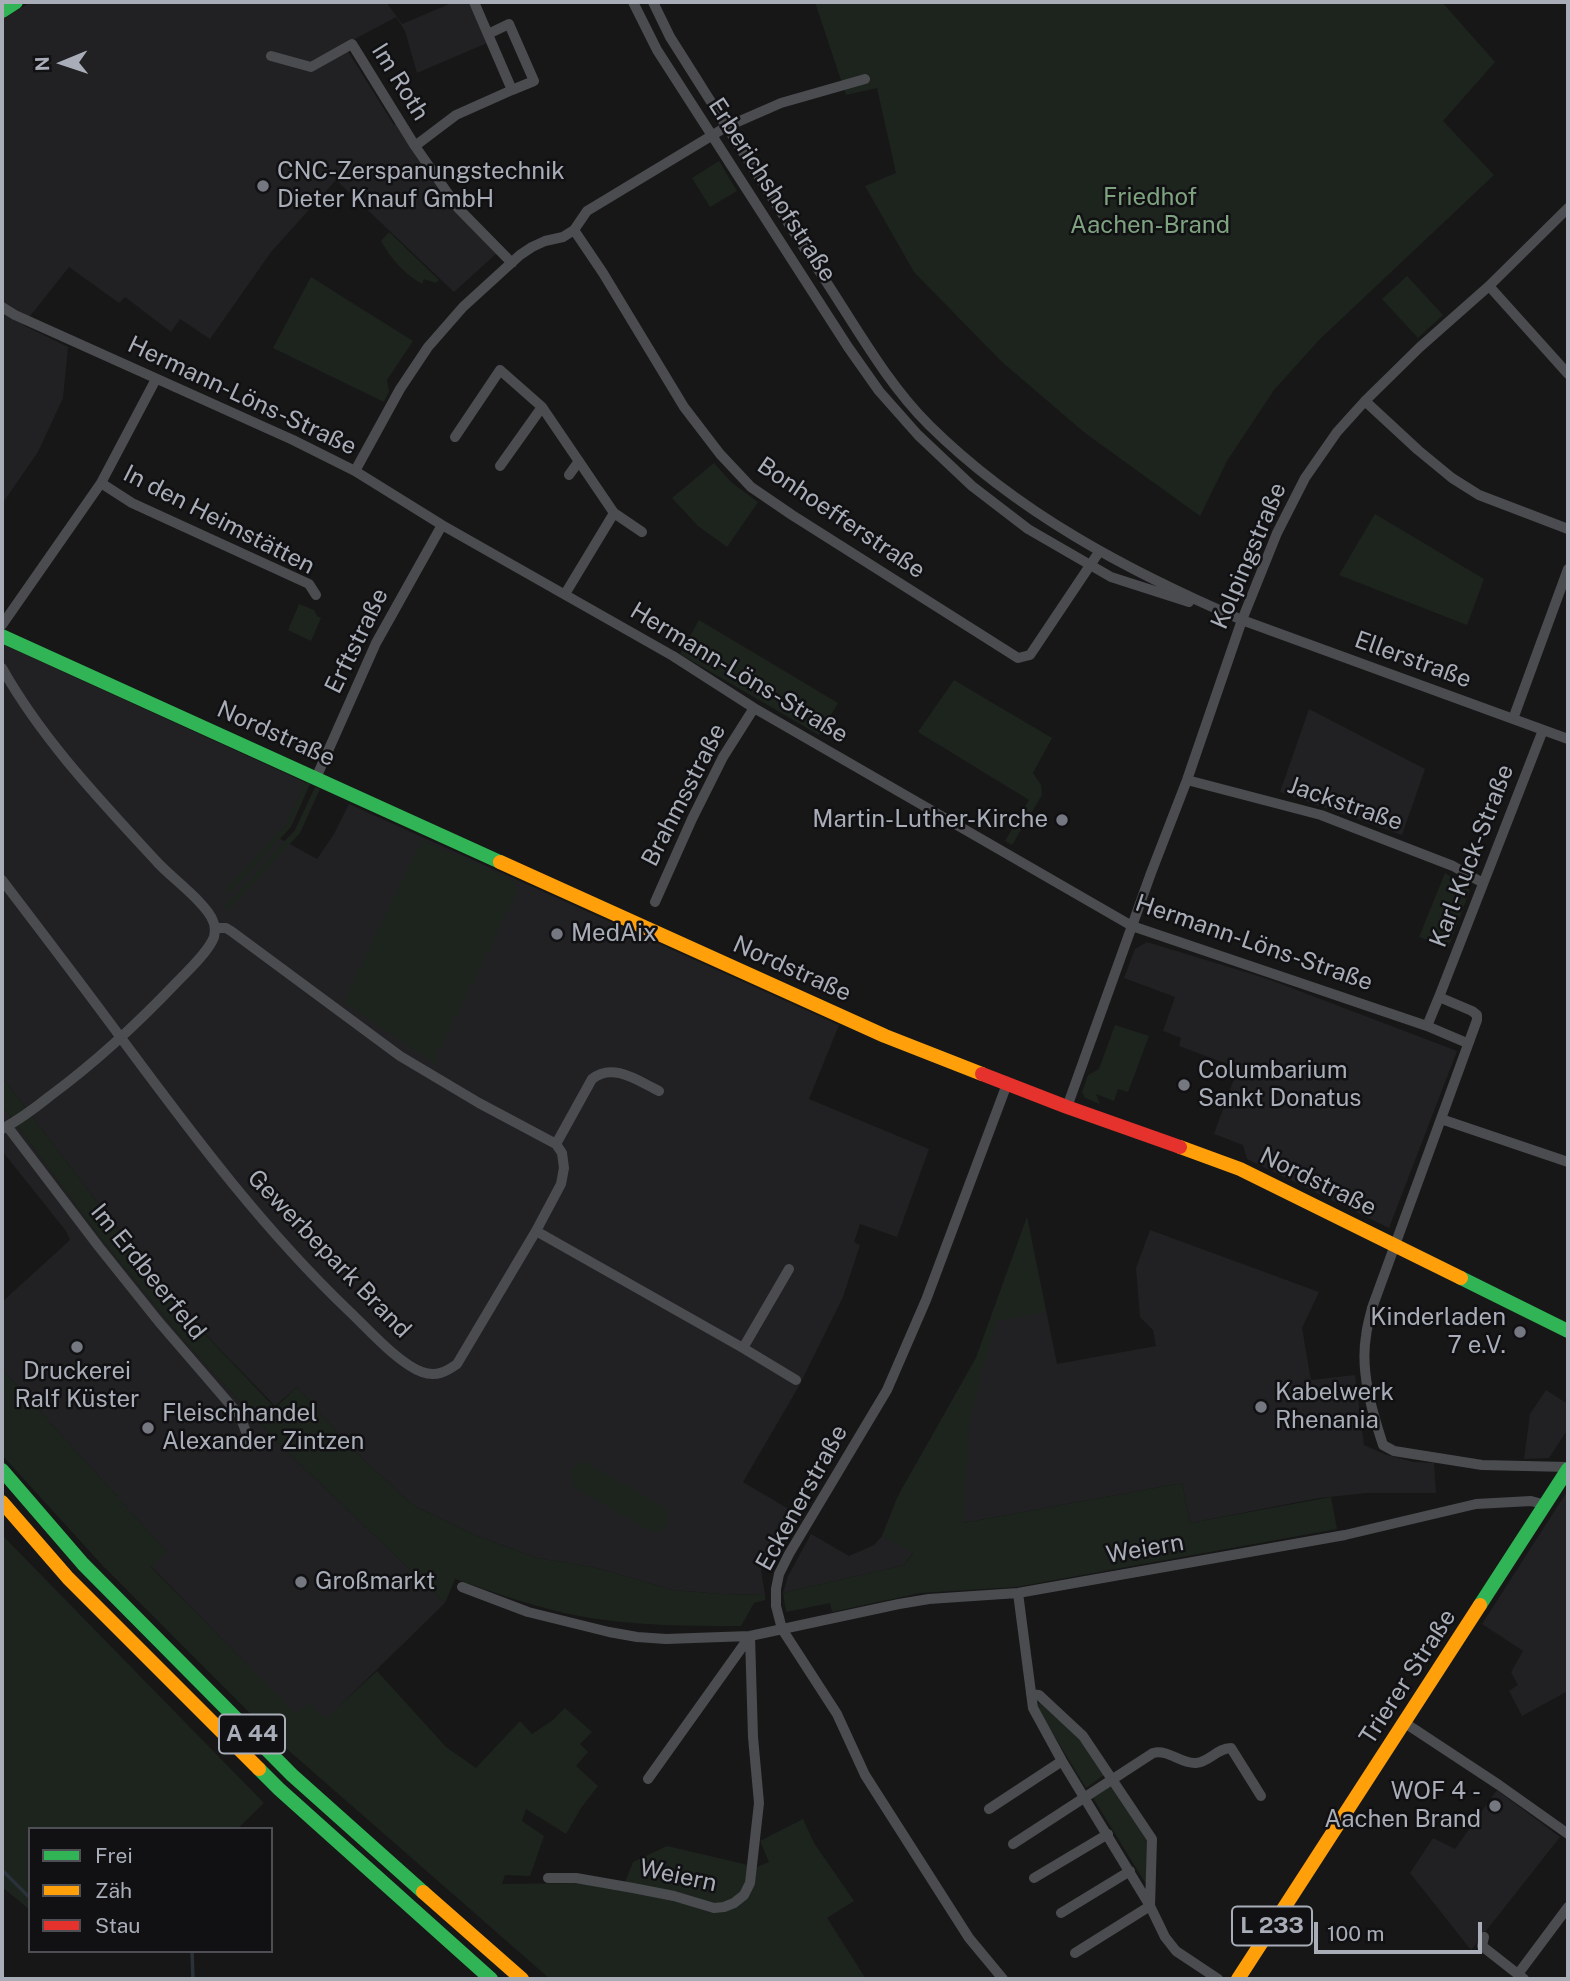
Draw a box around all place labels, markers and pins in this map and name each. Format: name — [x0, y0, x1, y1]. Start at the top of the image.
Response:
place label: CNC-Zerspanungstechnik Dieter Knauf GmbH — [277, 158, 565, 214]
marker: CNC-Zerspanungstechnik Dieter Knauf GmbH — [255, 178, 271, 194]
place label: Martin-Luther-Kirche — [812, 806, 1048, 834]
marker: Martin-Luther-Kirche — [1054, 812, 1070, 828]
place label: MedAix — [571, 920, 657, 948]
marker: MedAix — [549, 926, 565, 942]
place label: Columbarium Sankt Donatus — [1198, 1057, 1361, 1113]
marker: Columbarium Sankt Donatus — [1176, 1077, 1192, 1093]
place label: Kinderladen 7 e.V. — [1370, 1304, 1506, 1360]
marker: Kinderladen 7 e.V. — [1512, 1324, 1528, 1340]
marker: Druckerei Ralf Küster — [69, 1339, 85, 1355]
place label: Druckerei Ralf Küster — [15, 1358, 139, 1414]
place label: Kabelwerk Rhenania — [1275, 1379, 1394, 1435]
marker: Kabelwerk Rhenania — [1253, 1399, 1269, 1415]
place label: Fleischhandel Alexander Zintzen — [162, 1400, 364, 1456]
marker: Fleischhandel Alexander Zintzen — [140, 1420, 156, 1436]
place label: Großmarkt — [315, 1568, 435, 1596]
marker: Großmarkt — [293, 1574, 309, 1590]
place label: WOF 4 - Aachen Brand — [1324, 1778, 1481, 1834]
marker: WOF 4 - Aachen Brand — [1487, 1798, 1503, 1814]

